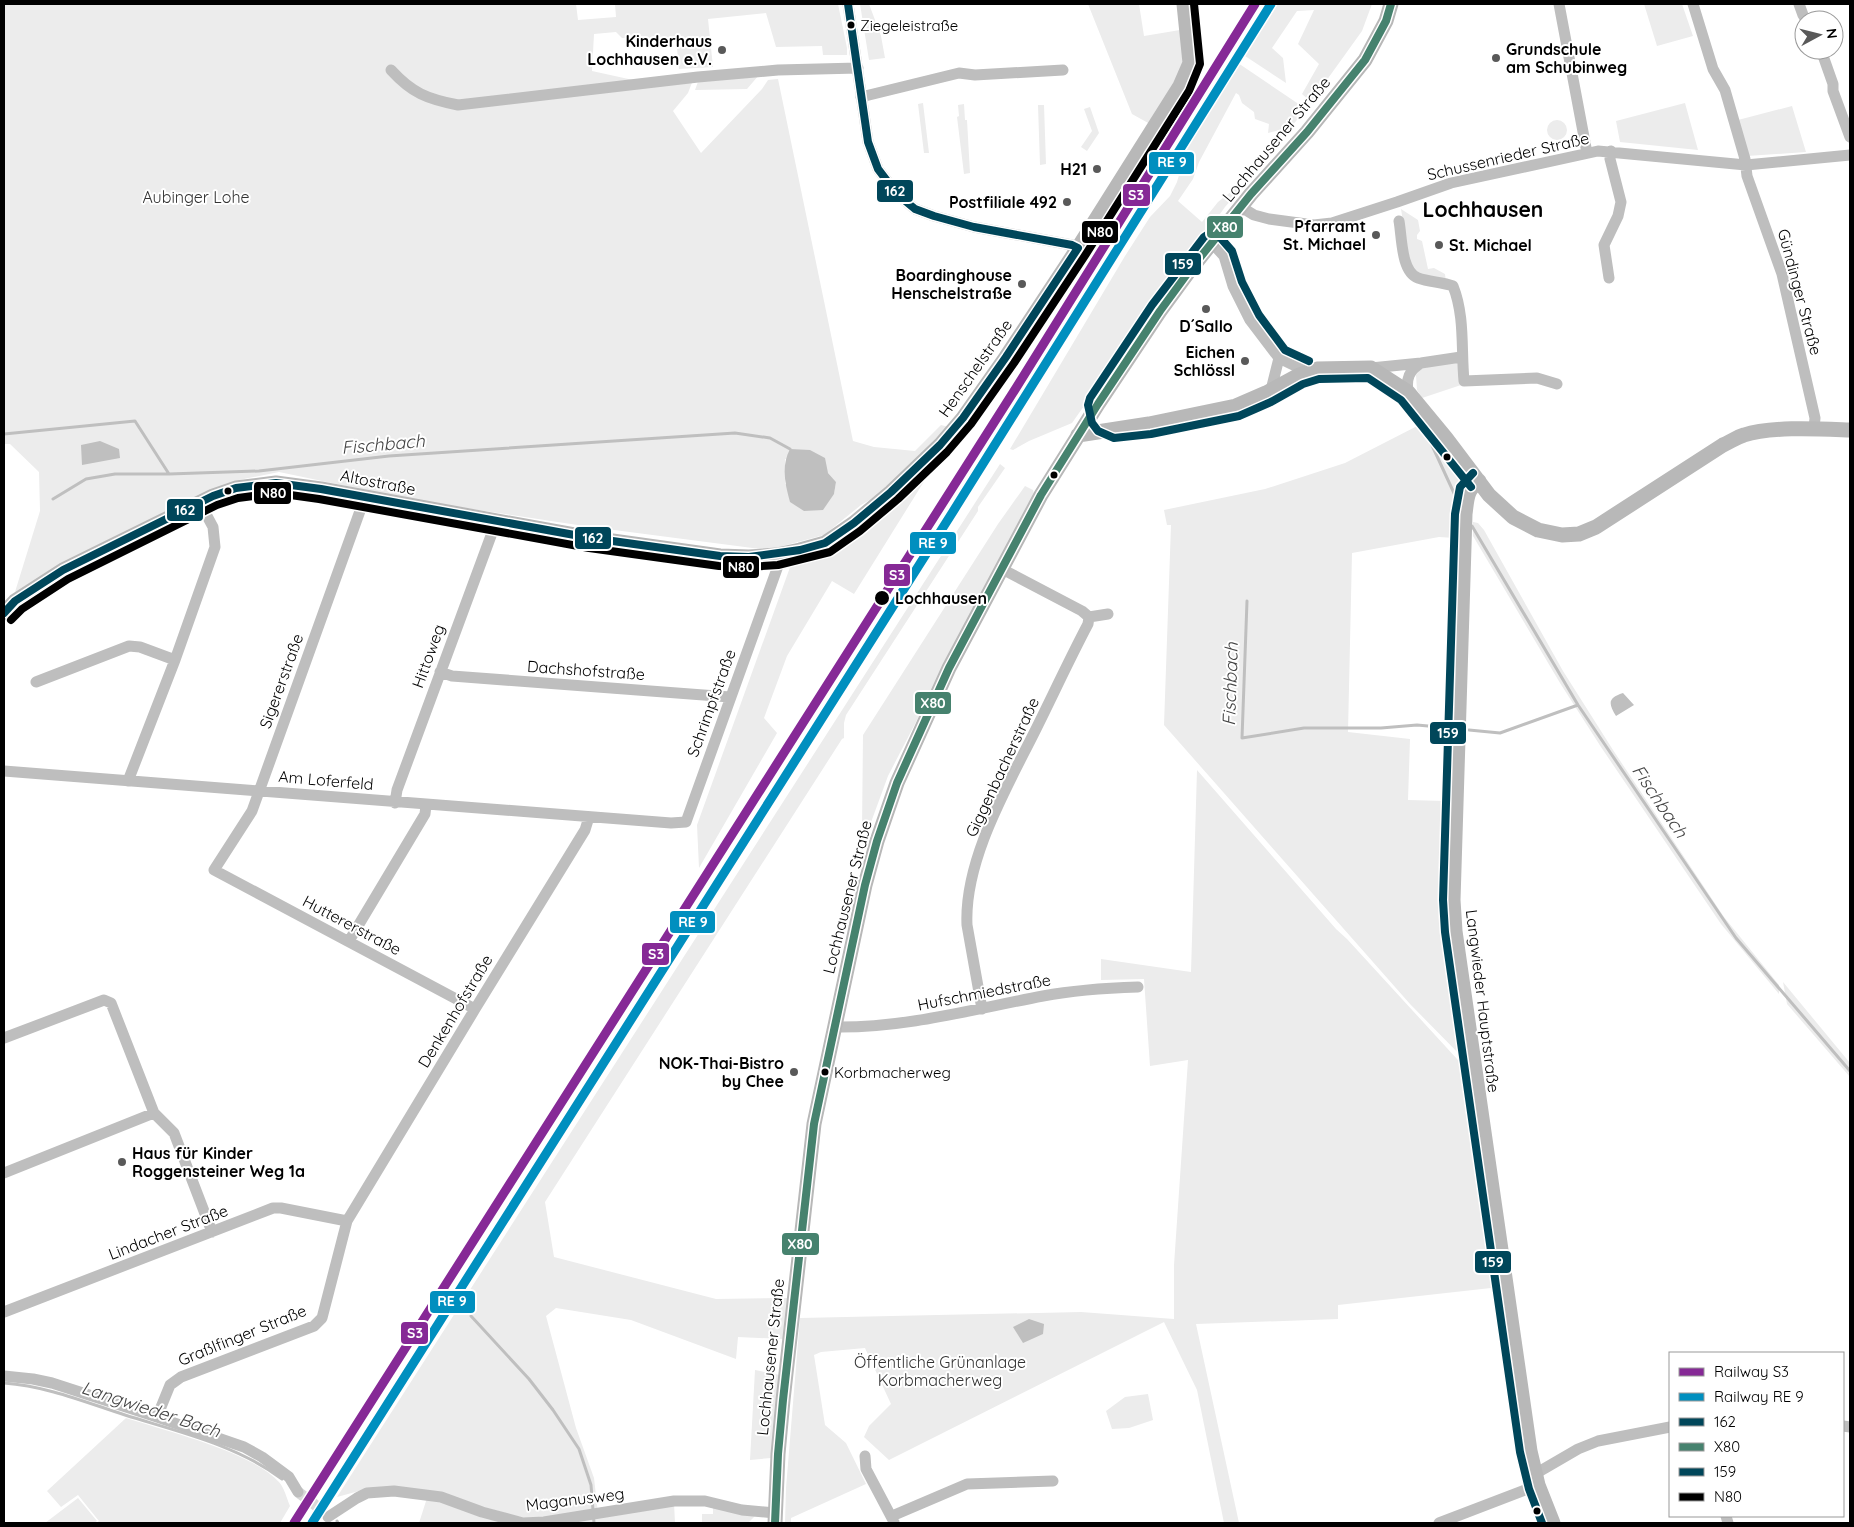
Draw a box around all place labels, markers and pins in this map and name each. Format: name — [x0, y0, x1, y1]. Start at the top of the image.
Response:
place label: Ziegeleistraße — [860, 16, 958, 35]
marker: Ziegeleistraße — [846, 20, 856, 30]
place label: Kinderhaus Lochhausen e.V. — [587, 31, 712, 69]
place label: Grundschule am Schubinweg — [1506, 39, 1627, 77]
marker: Kinderhaus Lochhausen e.V. — [716, 44, 728, 56]
marker: Grundschule am Schubinweg — [1490, 52, 1502, 64]
place label: H21 — [1060, 159, 1087, 179]
marker: H21 — [1091, 163, 1103, 175]
place label: Postfiliale 492 — [949, 192, 1057, 212]
marker: Postfiliale 492 — [1061, 196, 1073, 208]
place label: Pfarramt St. Michael — [1283, 216, 1366, 254]
marker: Pfarramt St. Michael — [1370, 229, 1382, 241]
place label: St. Michael — [1449, 235, 1532, 255]
marker: St. Michael — [1433, 239, 1445, 251]
place label: Boardinghouse Henschelstraße — [891, 265, 1012, 303]
marker: Boardinghouse Henschelstraße — [1016, 278, 1028, 290]
marker: D´Sallo — [1200, 303, 1212, 315]
place label: D´Sallo — [1179, 316, 1233, 336]
place label: Eichen Schlössl — [1174, 342, 1235, 380]
marker: Eichen Schlössl — [1239, 355, 1251, 367]
unlabelled marker — [1442, 452, 1452, 462]
unlabelled marker — [1049, 470, 1059, 480]
unlabelled marker — [223, 486, 233, 496]
place label: Lochhausen — [895, 588, 987, 608]
marker: Lochhausen — [873, 589, 891, 607]
place label: NOK-Thai-Bistro by Chee — [659, 1053, 784, 1091]
place label: Korbmacherweg — [834, 1063, 951, 1082]
marker: NOK-Thai-Bistro by Chee — [788, 1066, 800, 1078]
marker: Korbmacherweg — [820, 1067, 830, 1077]
place label: Haus für Kinder Roggensteiner Weg 1a — [132, 1143, 305, 1181]
marker: Haus für Kinder Roggensteiner Weg 1a — [116, 1156, 128, 1168]
unlabelled marker — [1532, 1506, 1542, 1516]

